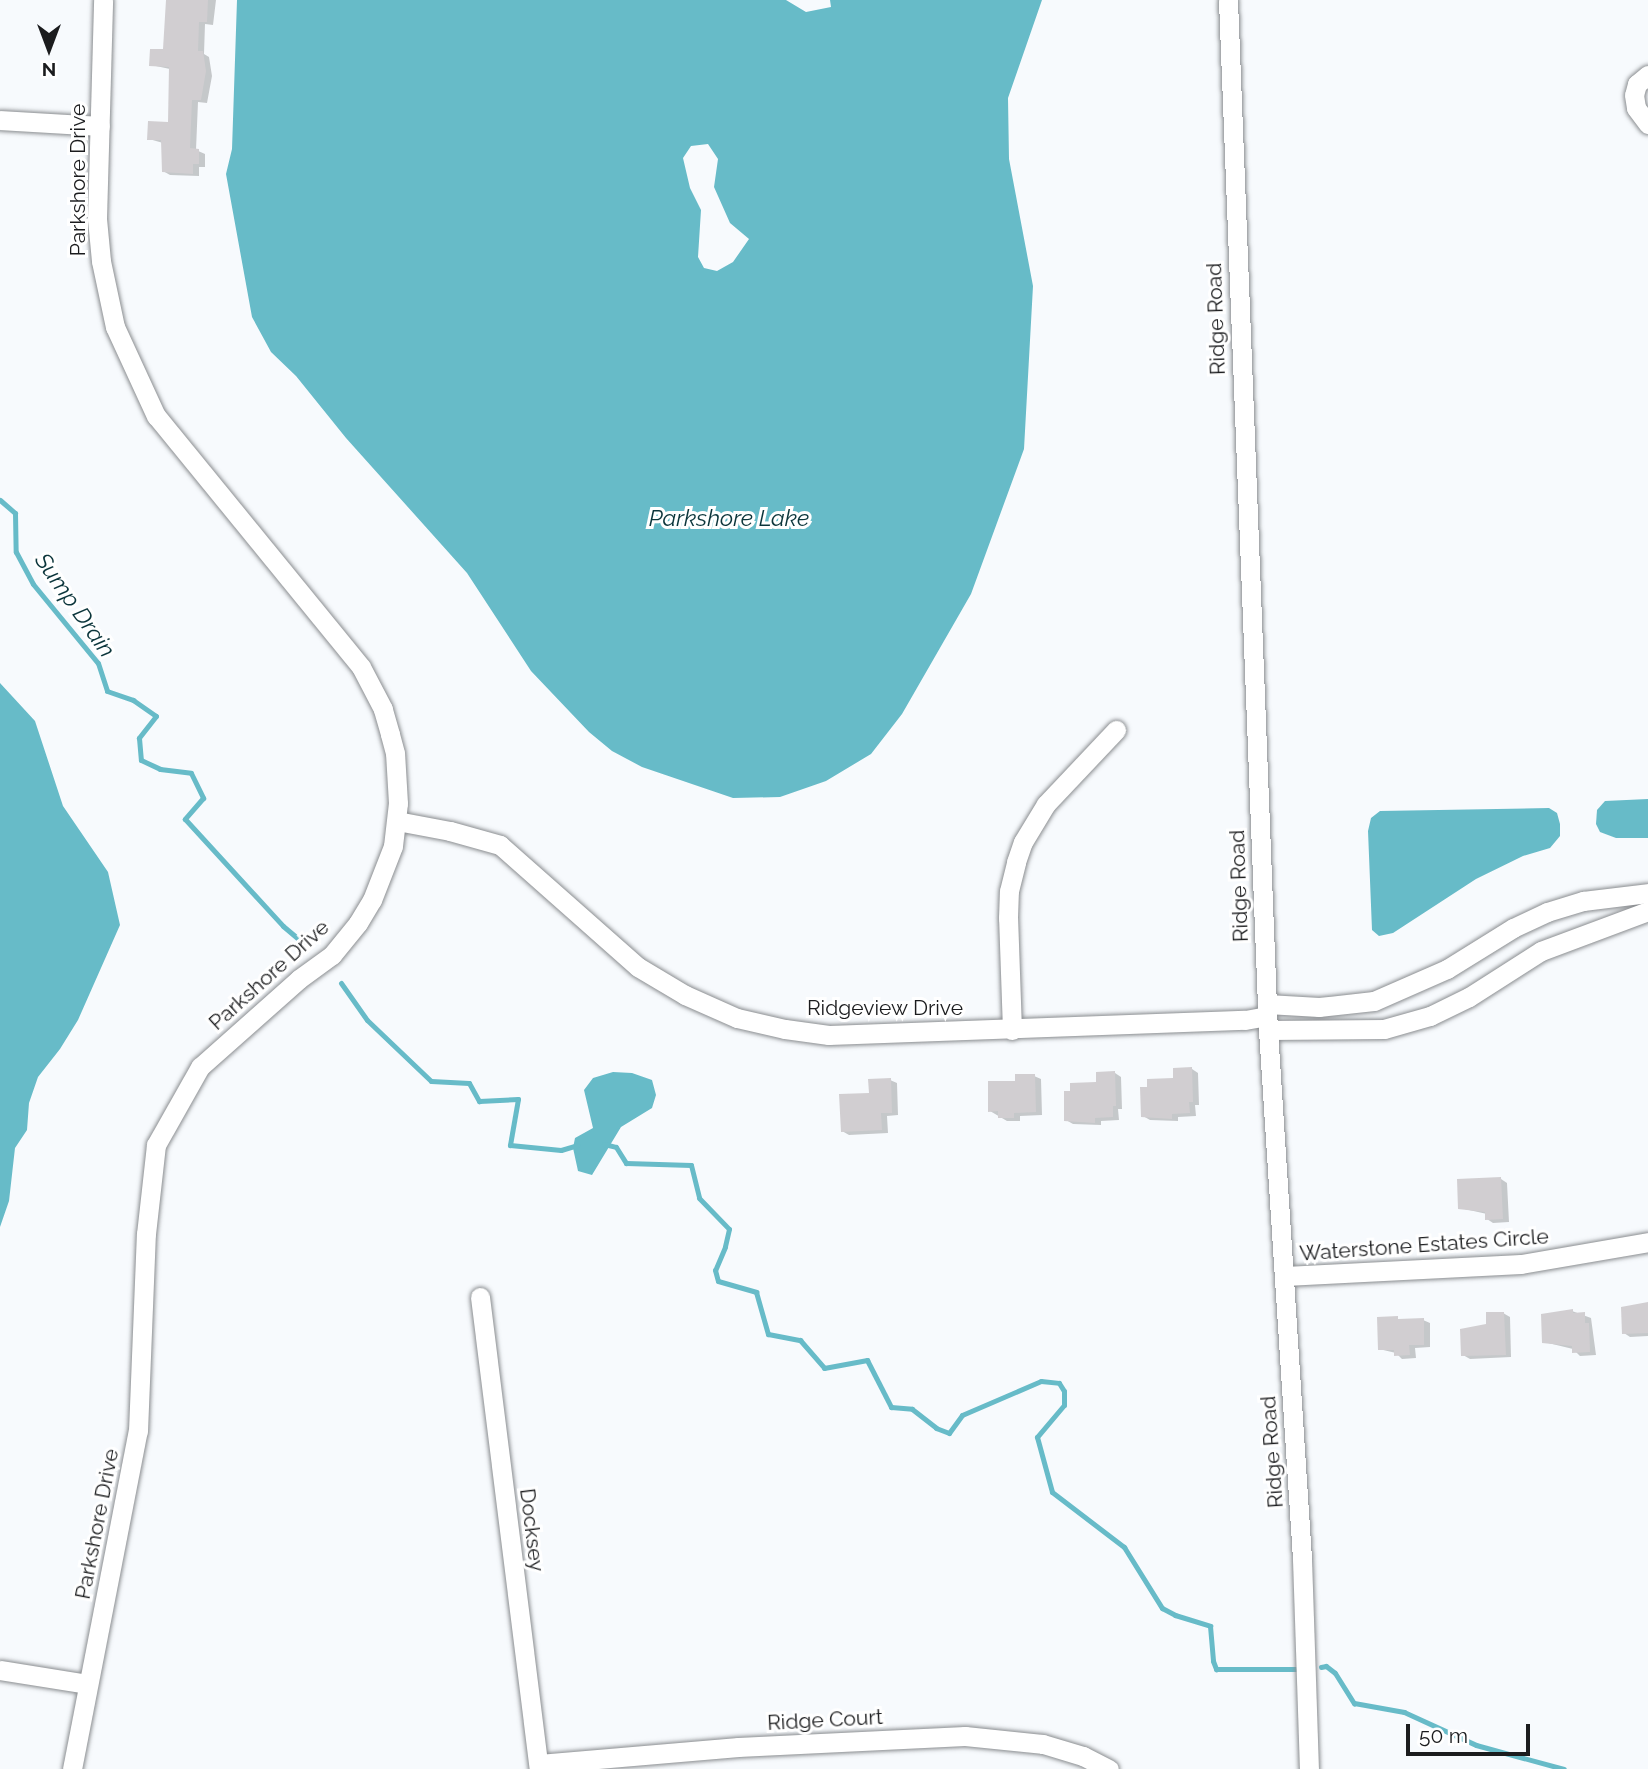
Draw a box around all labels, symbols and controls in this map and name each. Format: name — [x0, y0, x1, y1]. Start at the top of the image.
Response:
north arrow — [14, 14, 84, 84]
text: N — [42, 59, 56, 81]
street label: Parkshore Drive — [65, 104, 91, 256]
street label: Ridge Road — [1201, 262, 1231, 376]
water label: Parkshore Lake — [649, 504, 809, 532]
water label: Sump Drain — [29, 548, 121, 662]
street label: Ridge Road — [1224, 829, 1254, 943]
street label: Parkshore Drive — [204, 915, 334, 1035]
street label: Ridgeview Drive — [807, 995, 963, 1021]
street label: Waterstone Estates Circle — [1299, 1224, 1549, 1266]
street label: Ridge Road — [1256, 1395, 1288, 1509]
street label: Parkshore Drive — [70, 1447, 124, 1601]
street label: Docksey — [514, 1487, 550, 1573]
street label: Ridge Court — [767, 1704, 883, 1736]
scale bar — [1410, 1710, 1534, 1754]
text: 50 m — [1419, 1723, 1468, 1748]

